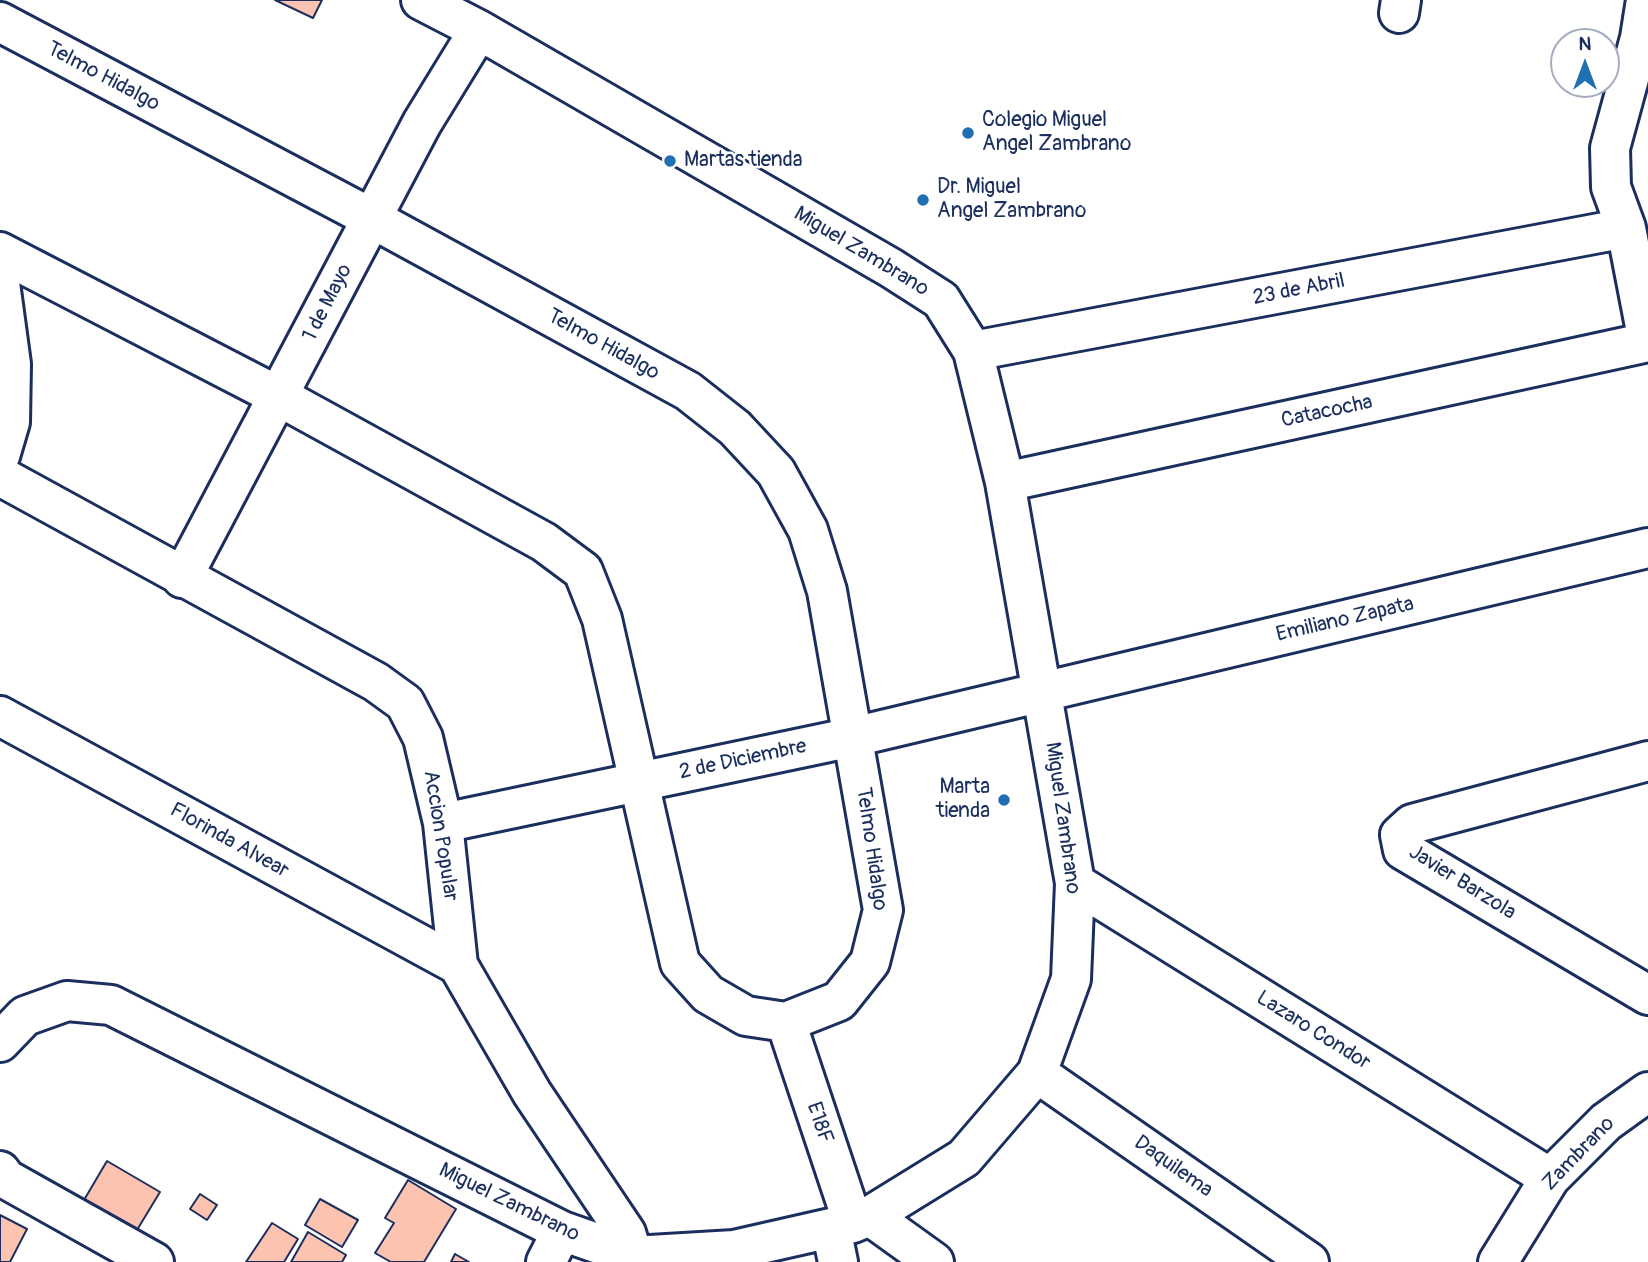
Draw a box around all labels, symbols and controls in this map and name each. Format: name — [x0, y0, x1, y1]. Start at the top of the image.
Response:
north arrow — [1550, 28, 1620, 98]
text: N — [1579, 32, 1591, 56]
street label: Telmo Hidalgo — [42, 37, 164, 117]
place label: Colegio Miguel Angel Zambrano — [982, 108, 1131, 158]
marker: Colegio Miguel Angel Zambrano — [960, 125, 976, 141]
place label: Martas tienda — [684, 148, 803, 174]
marker: Martas tienda — [662, 153, 678, 169]
place label: Dr. Miguel Angel Zambrano — [937, 175, 1086, 225]
marker: Dr. Miguel Angel Zambrano — [915, 192, 931, 208]
street label: Miguel Zambrano — [789, 202, 933, 302]
street label: 1 de Mayo — [298, 260, 358, 346]
street label: 23 de Abril — [1251, 269, 1347, 311]
street label: Telmo Hidalgo — [543, 304, 663, 386]
street label: Catacocha — [1279, 390, 1375, 434]
street label: Emiliano Zapata — [1274, 592, 1416, 648]
street label: 2 de Diciembre — [677, 734, 809, 786]
street label: Miguel Zambrano — [1039, 740, 1085, 896]
street label: Accion Popular — [417, 769, 463, 903]
place label: Marta tienda — [936, 775, 990, 825]
street label: Telmo Hidalgo — [850, 786, 892, 912]
marker: Marta tienda — [996, 792, 1012, 808]
street label: Florinda Alvear — [165, 798, 293, 884]
street label: Javier Barzola — [1404, 840, 1520, 926]
street label: Lazaro Condor — [1251, 986, 1375, 1076]
street label: E18F — [800, 1099, 838, 1147]
street label: Zambrano — [1538, 1112, 1620, 1196]
street label: Daquilema — [1129, 1131, 1217, 1203]
street label: Miguel Zambrano — [435, 1158, 583, 1248]

